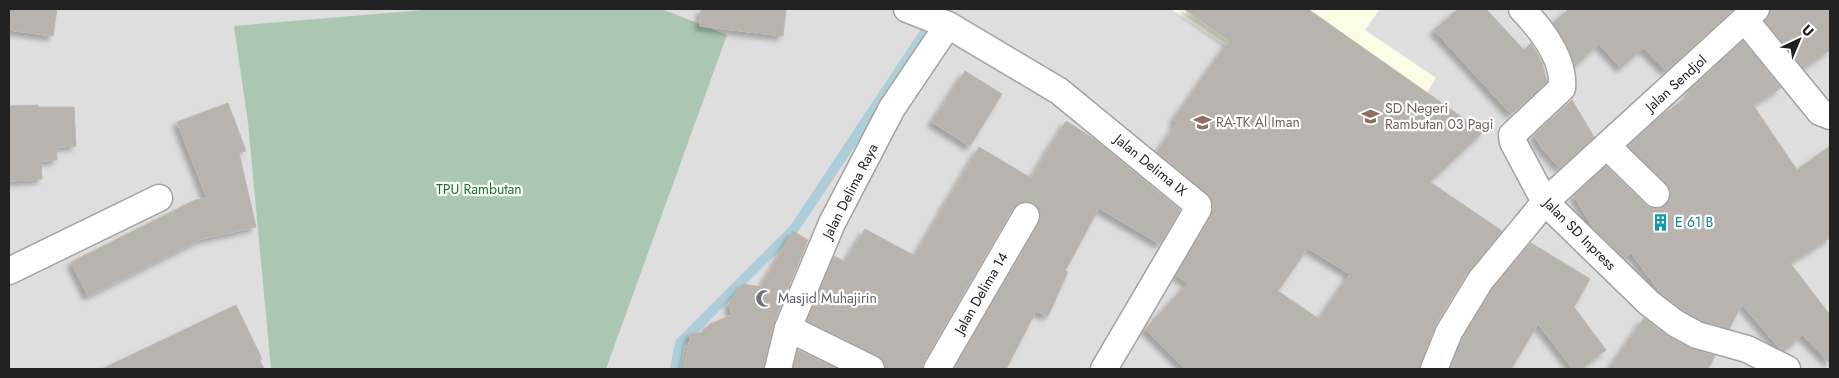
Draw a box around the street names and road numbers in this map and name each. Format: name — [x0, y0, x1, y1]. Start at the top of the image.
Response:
street label: Jalan Sendjol — [1640, 50, 1711, 117]
street label: Jalan Delima IX — [1109, 128, 1192, 201]
street label: Jalan Delima Raya — [816, 140, 883, 244]
street label: Jalan SD Inpress — [1538, 192, 1621, 275]
street label: Jalan Delima 14 — [948, 248, 1013, 339]

